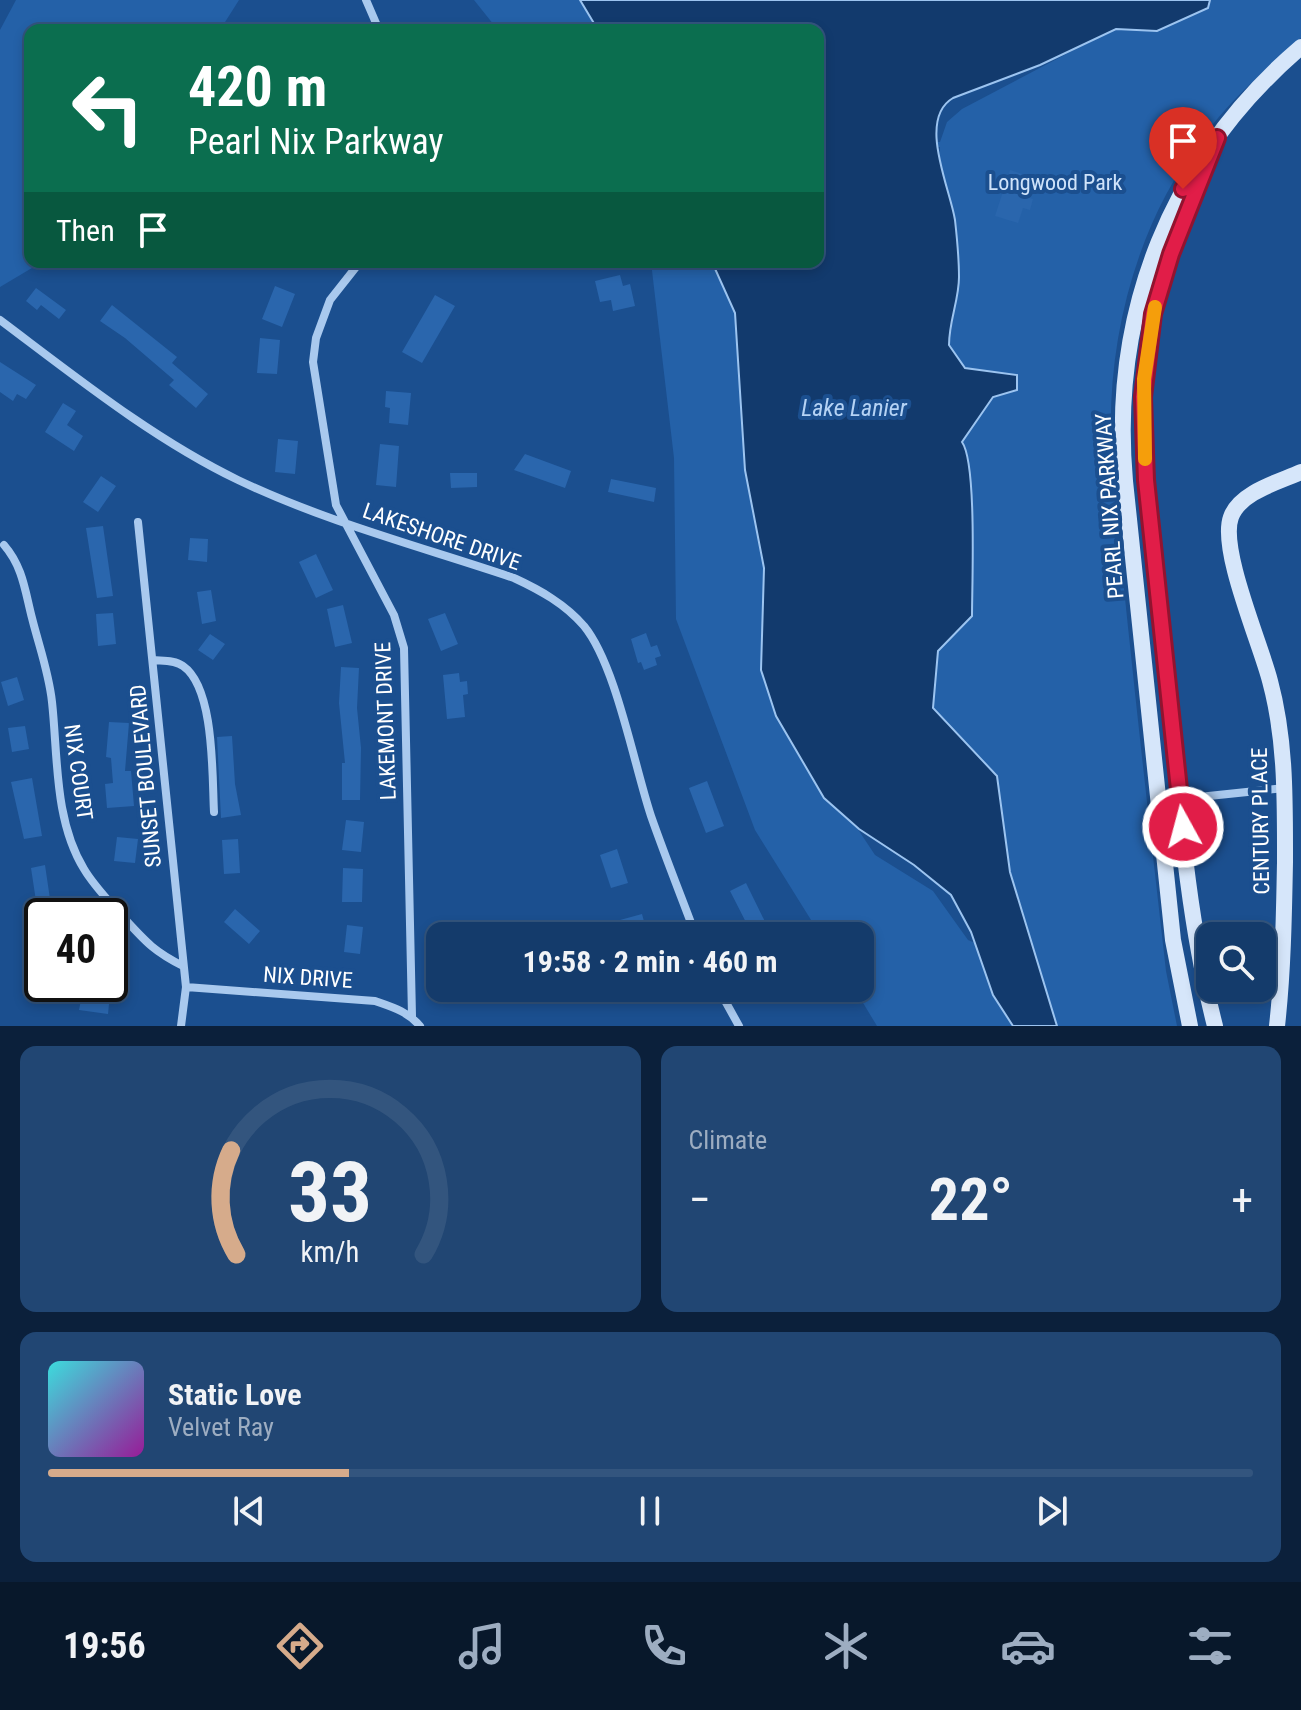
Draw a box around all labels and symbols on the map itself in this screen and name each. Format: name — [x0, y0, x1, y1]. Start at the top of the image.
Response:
pin — [1149, 107, 1217, 189]
park label: Longwood Park — [988, 170, 1122, 195]
water label: Lake Lanier — [801, 394, 908, 422]
street label: PEARL NIX PARKWAY — [1091, 412, 1128, 600]
street label: LAKESHORE DRIVE — [360, 498, 524, 575]
street label: LAKEMONT DRIVE — [370, 641, 401, 801]
street label: SUNSET BOULEVARD — [125, 683, 166, 868]
street label: NIX COURT — [59, 722, 98, 822]
street label: CENTURY PLACE — [1247, 747, 1274, 895]
position arrow — [1141, 785, 1225, 869]
speed limit sign: 40 — [24, 898, 128, 1002]
street label: NIX DRIVE — [262, 962, 354, 993]

